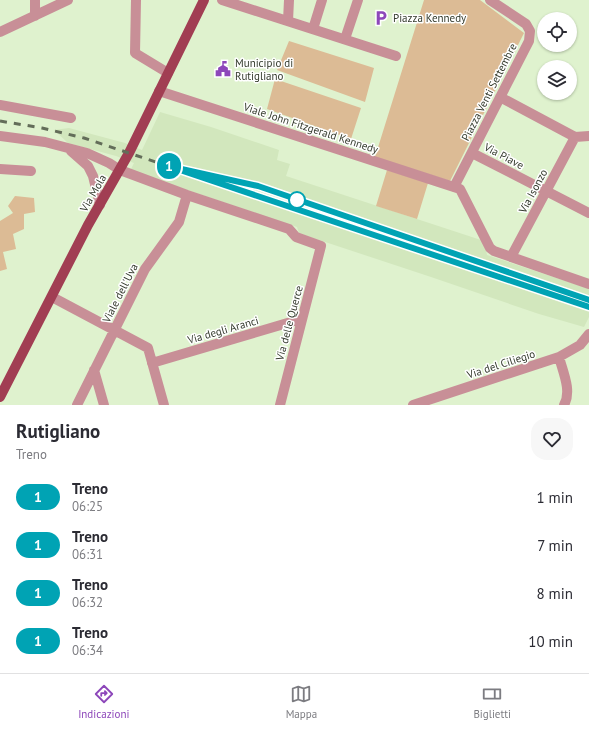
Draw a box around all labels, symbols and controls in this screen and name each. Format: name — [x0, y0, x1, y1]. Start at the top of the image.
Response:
parking icon: Piazza Kennedy — [372, 9, 390, 27]
place label: Piazza Kennedy — [393, 11, 467, 25]
map controls — [537, 12, 577, 100]
button: locate — [537, 12, 577, 52]
street label: Piazza Venti Settembre — [458, 40, 520, 143]
place label: Municipio di Rutigliano — [235, 56, 293, 83]
public building icon: Municipio di Rutigliano — [214, 60, 232, 78]
button: layers — [537, 60, 577, 100]
street label: Viale John Fitzgerald Kennedy — [241, 99, 381, 157]
street label: Via Piave — [481, 139, 527, 172]
line badge: 1 — [156, 153, 182, 179]
text: 1 — [165, 157, 173, 175]
street label: Via Isonzo — [515, 166, 550, 216]
street label: Via Mola — [76, 172, 109, 215]
unlabelled marker — [288, 191, 306, 209]
street label: Viale dell'Uva — [99, 261, 141, 326]
street label: Via delle Querce — [272, 284, 306, 363]
street label: Via degli Aranci — [185, 313, 260, 347]
street label: Via del Ciliegio — [464, 346, 537, 382]
button: heart — [531, 418, 573, 460]
text: Rutigliano — [16, 419, 100, 443]
text: Treno — [16, 446, 47, 463]
text: Treno — [72, 479, 108, 498]
text: 1 — [34, 488, 42, 506]
text: 1 min — [536, 488, 573, 507]
text: 06:25 — [72, 498, 103, 515]
text: Treno — [72, 527, 108, 546]
text: 1 — [34, 536, 42, 554]
text: 7 min — [537, 536, 573, 555]
text: 06:31 — [72, 546, 103, 563]
text: Treno — [72, 575, 108, 594]
text: 1 — [34, 584, 42, 602]
text: 8 min — [536, 584, 573, 603]
text: 06:32 — [72, 594, 103, 611]
text: Treno — [72, 623, 108, 642]
text: 1 — [34, 632, 42, 650]
text: 10 min — [528, 632, 573, 651]
text: 06:34 — [72, 642, 103, 659]
tab: Indicazioni — [78, 683, 129, 721]
tab: Mappa — [286, 683, 317, 721]
tab: Biglietti — [473, 683, 511, 721]

